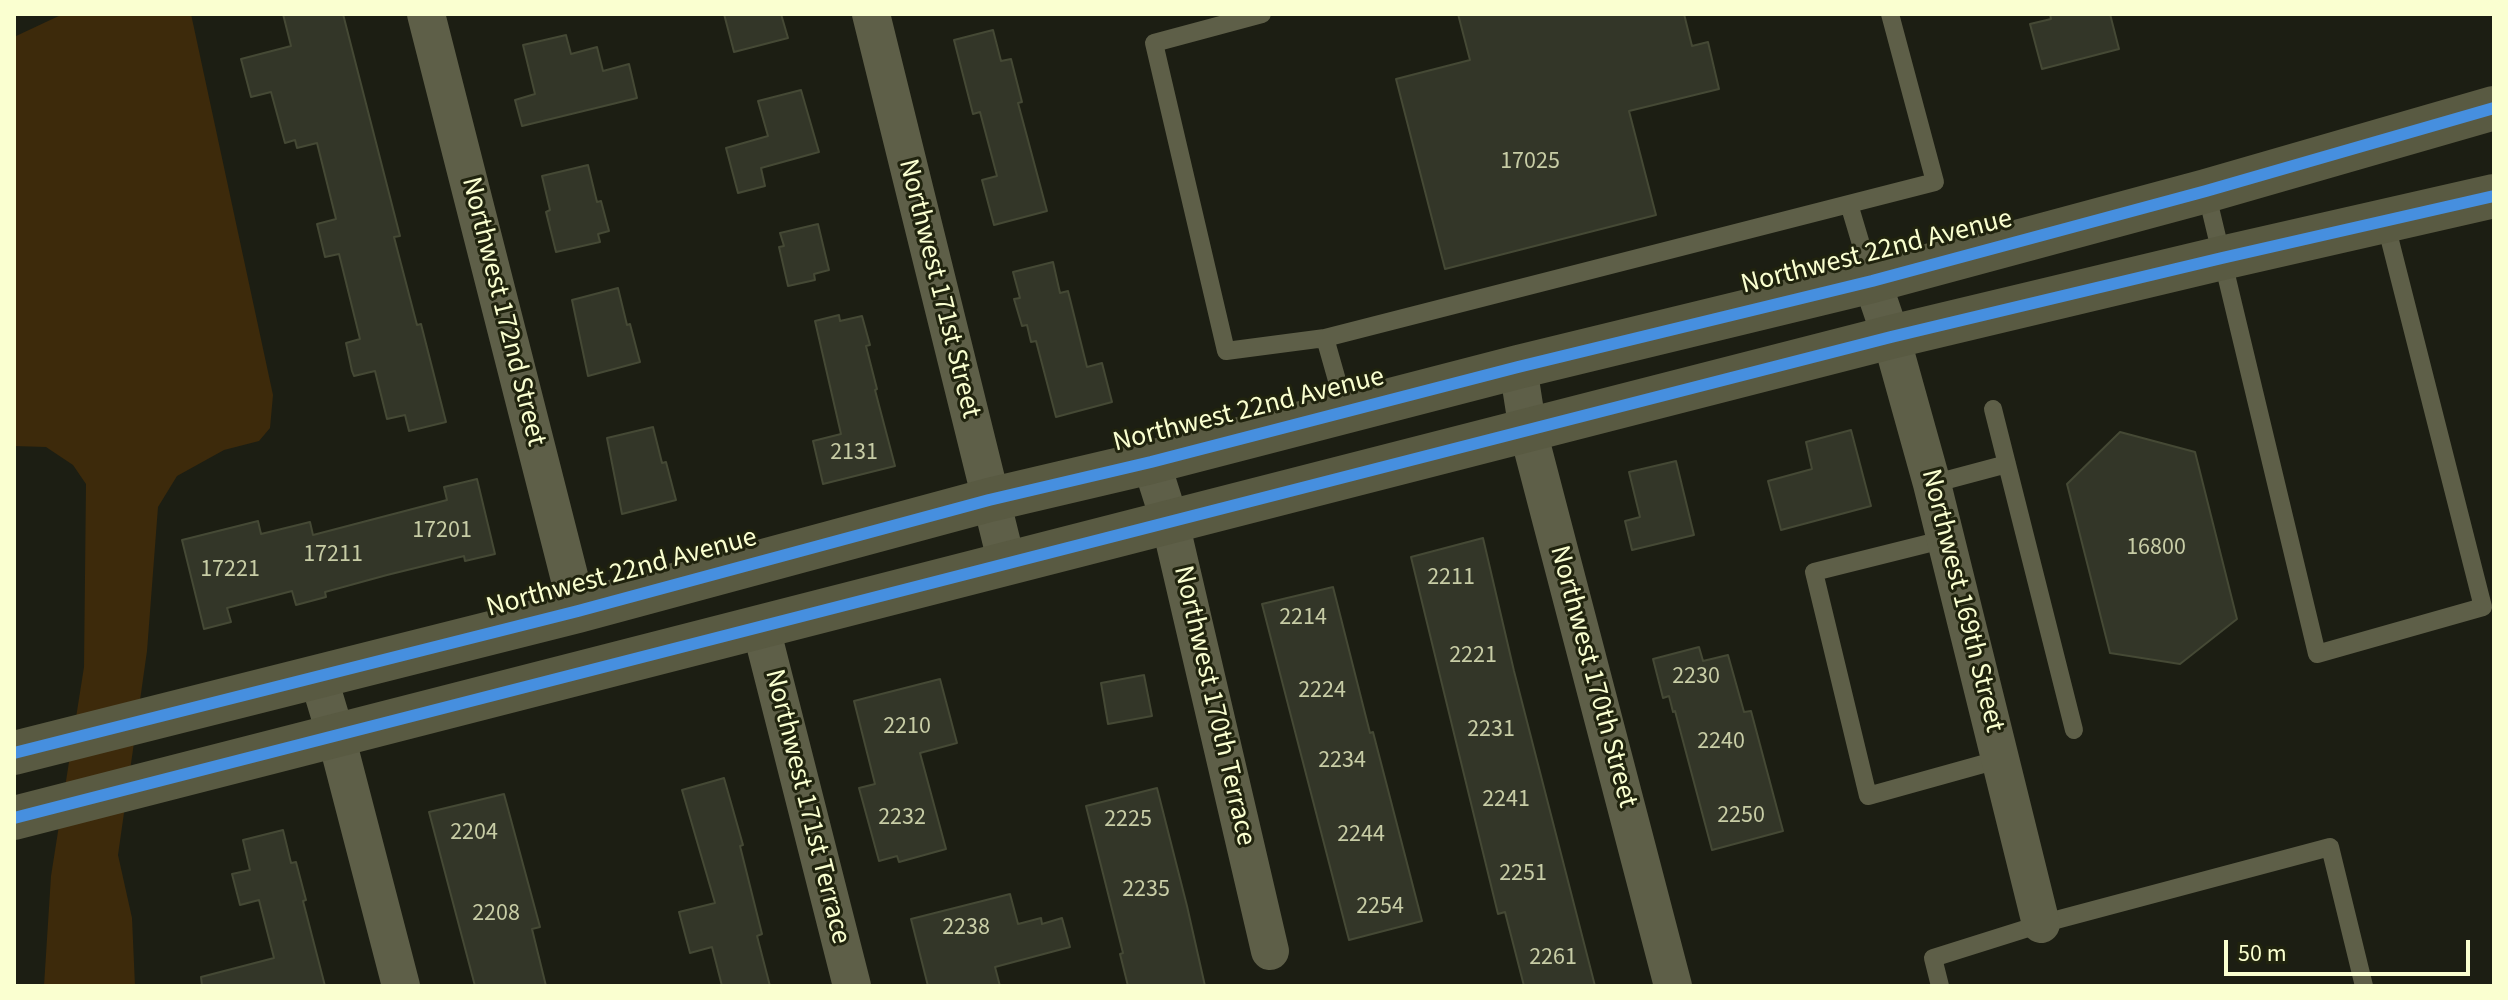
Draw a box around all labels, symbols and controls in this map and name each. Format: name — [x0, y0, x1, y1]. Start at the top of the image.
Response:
house number: 17025 — [1500, 149, 1560, 177]
street label: Northwest 171st Street — [890, 156, 986, 422]
street label: Northwest 172nd Street — [452, 174, 552, 450]
street label: Northwest 22nd Avenue — [1738, 203, 2016, 303]
street label: Northwest 22nd Avenue — [1110, 361, 1388, 461]
house number: 2131 — [830, 440, 878, 468]
street label: Northwest 169th Street — [1912, 466, 2010, 736]
house number: 17201 — [412, 518, 472, 546]
street label: Northwest 22nd Avenue — [483, 522, 761, 626]
house number: 16800 — [2126, 535, 2186, 563]
house number: 17211 — [303, 542, 363, 570]
street label: Northwest 170th Street — [1541, 542, 1643, 812]
house number: 17221 — [200, 557, 260, 585]
street label: Northwest 170th Terrace — [1164, 563, 1262, 849]
house number: 2211 — [1427, 565, 1475, 593]
house number: 2214 — [1279, 605, 1327, 633]
house number: 2221 — [1449, 643, 1497, 671]
house number: 2230 — [1672, 664, 1720, 692]
street label: Northwest 171st Terrace — [756, 666, 856, 948]
house number: 2224 — [1298, 678, 1346, 706]
house number: 2210 — [883, 714, 931, 742]
house number: 2231 — [1467, 717, 1515, 745]
house number: 2240 — [1697, 729, 1745, 757]
house number: 2234 — [1318, 748, 1366, 776]
house number: 2241 — [1482, 787, 1530, 815]
house number: 2250 — [1717, 803, 1765, 831]
house number: 2232 — [878, 805, 926, 833]
house number: 2225 — [1104, 807, 1152, 835]
house number: 2204 — [450, 820, 498, 848]
house number: 2244 — [1337, 822, 1385, 850]
house number: 2251 — [1499, 861, 1547, 889]
house number: 2235 — [1122, 877, 1170, 905]
house number: 2254 — [1356, 894, 1404, 922]
house number: 2208 — [472, 901, 520, 929]
house number: 2238 — [942, 915, 990, 943]
scale bar — [2228, 924, 2474, 974]
text: 50 m — [2238, 936, 2287, 971]
house number: 2261 — [1529, 945, 1577, 973]

